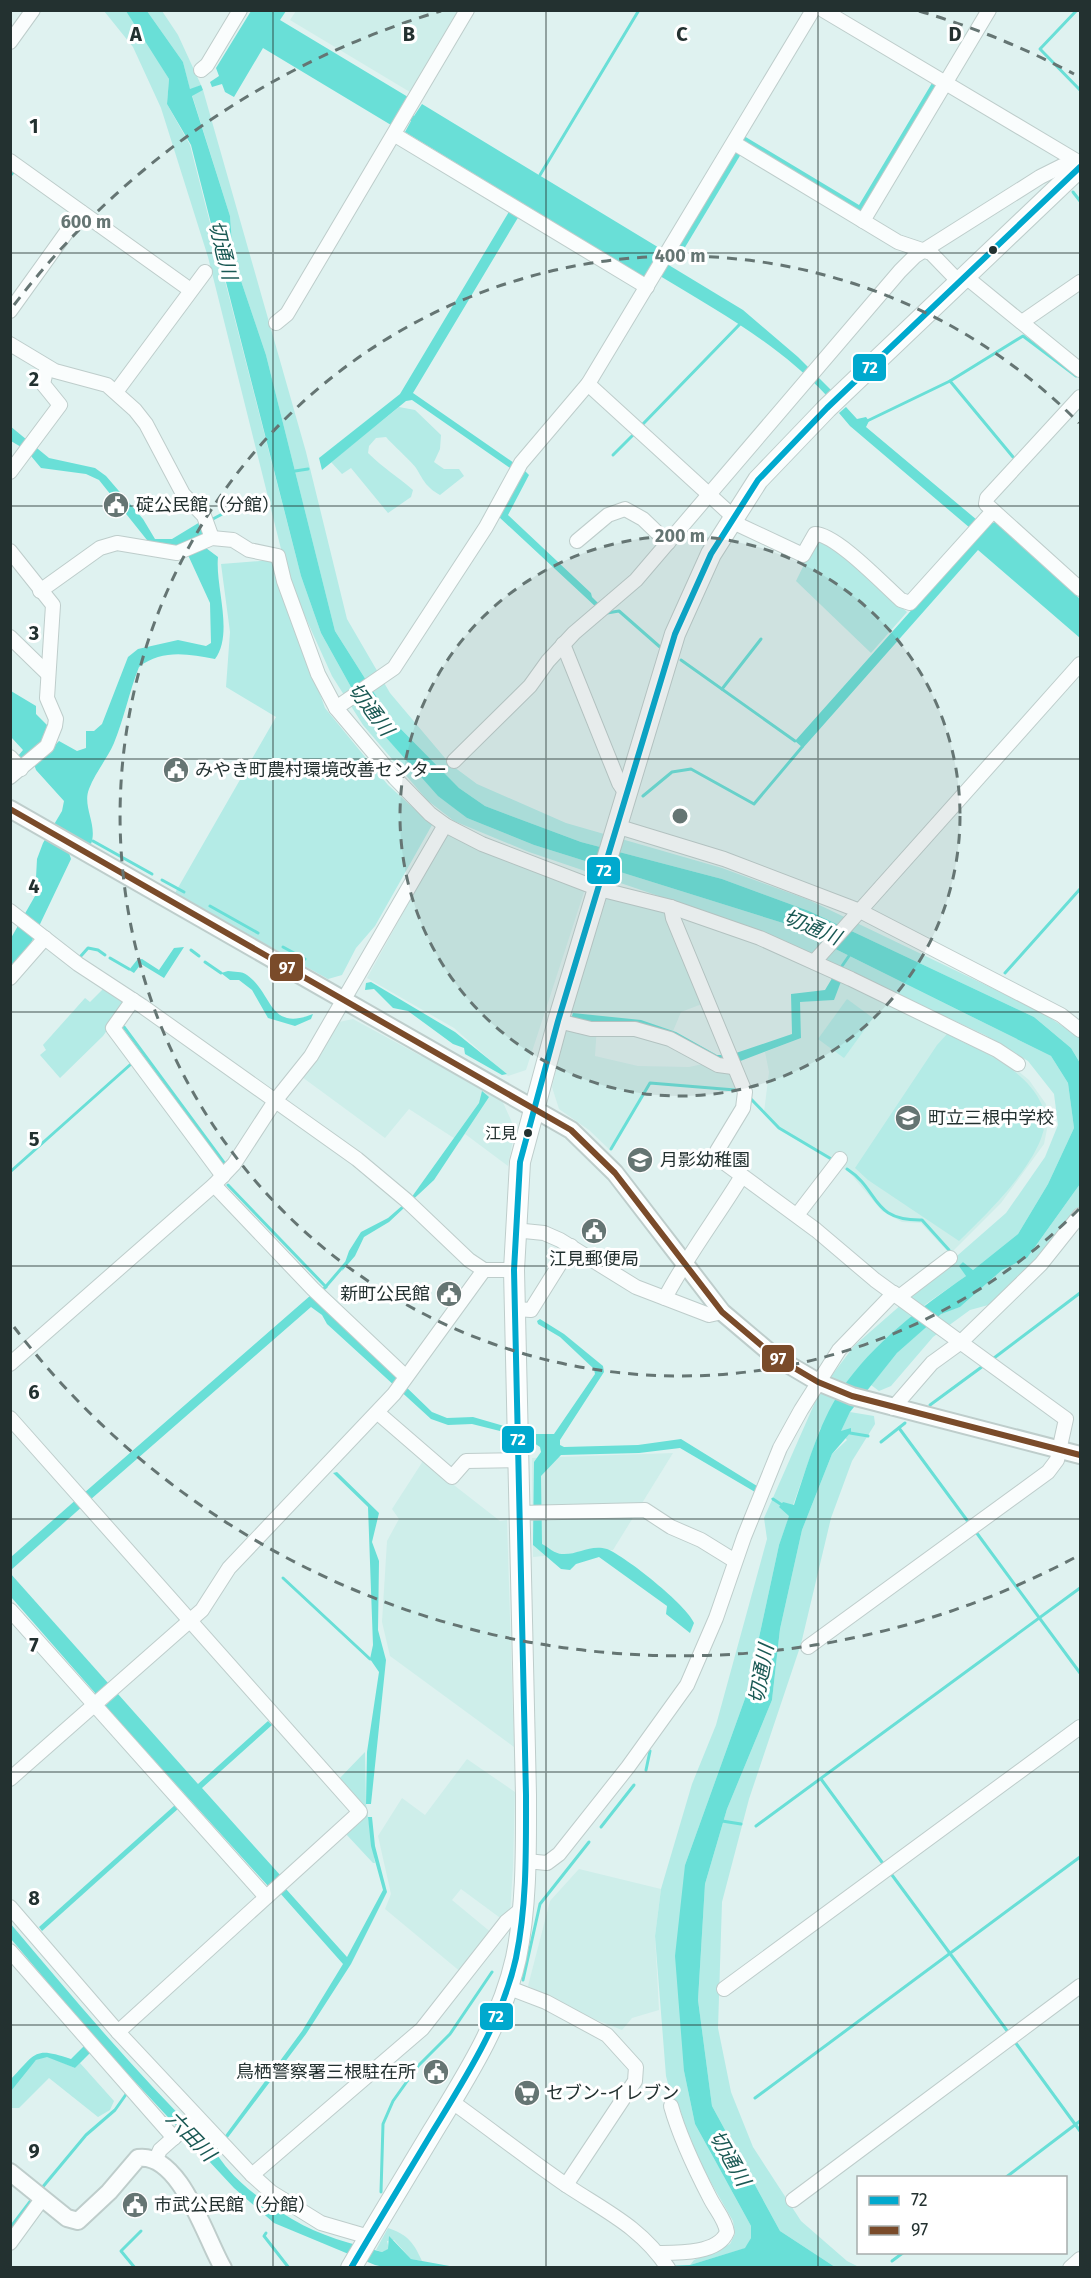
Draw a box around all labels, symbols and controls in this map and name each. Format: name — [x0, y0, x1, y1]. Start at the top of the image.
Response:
text: A — [129, 22, 143, 46]
text: B — [403, 22, 415, 46]
text: C — [676, 22, 688, 46]
text: D — [948, 22, 962, 46]
text: 1 — [29, 114, 39, 138]
text: 600 m — [61, 211, 111, 233]
water label: 切通川 — [204, 218, 242, 284]
unlabelled marker — [987, 244, 999, 256]
text: 400 m — [655, 245, 705, 267]
line badge: 72 — [852, 353, 887, 382]
text: 72 — [862, 358, 878, 377]
text: 2 — [29, 367, 39, 391]
public building icon: 碇公民館（分館） — [101, 490, 131, 520]
place label: 碇公民館（分館） — [136, 494, 280, 516]
text: 200 m — [655, 525, 705, 547]
text: 3 — [28, 621, 39, 645]
water label: 切通川 — [343, 678, 400, 742]
public building icon: みやき町農村環境改善センター — [161, 755, 191, 785]
place label: みやき町農村環境改善センター — [195, 759, 447, 781]
centre of rings — [670, 806, 690, 826]
line badge: 72 — [586, 856, 621, 885]
text: 72 — [596, 861, 612, 880]
text: 4 — [28, 874, 40, 898]
water label: 切通川 — [780, 904, 846, 951]
line badge: 97 — [269, 953, 304, 982]
text: 97 — [279, 958, 296, 977]
school or university icon: 町立三根中学校 — [893, 1103, 923, 1133]
place label: 町立三根中学校 — [928, 1107, 1054, 1129]
place label: 江見 — [485, 1124, 517, 1143]
text: 5 — [29, 1127, 40, 1151]
marker: 江見 — [522, 1127, 534, 1139]
school or university icon: 月影幼稚園 — [625, 1145, 655, 1175]
place label: 月影幼稚園 — [660, 1149, 750, 1171]
public building icon: 江見郵便局 — [579, 1216, 609, 1246]
place label: 江見郵便局 — [549, 1248, 639, 1270]
public building icon: 新町公民館 — [434, 1279, 464, 1309]
place label: 新町公民館 — [340, 1283, 430, 1305]
line badge: 97 — [761, 1344, 795, 1373]
text: 97 — [770, 1349, 787, 1368]
text: 6 — [28, 1380, 40, 1404]
line badge: 72 — [501, 1425, 535, 1454]
text: 72 — [510, 1430, 526, 1449]
text: 7 — [29, 1633, 39, 1657]
water label: 切通川 — [744, 1640, 778, 1706]
text: 8 — [28, 1886, 40, 1910]
line badge: 72 — [479, 2002, 514, 2031]
text: 72 — [488, 2007, 504, 2026]
public building icon: 鳥栖警察署三根駐在所 — [421, 2057, 451, 2087]
place label: 鳥栖警察署三根駐在所 — [236, 2061, 416, 2083]
supermarket icon: セブン-イレブン — [512, 2078, 542, 2108]
place label: セブン-イレブン — [546, 2082, 679, 2104]
water label: 六田川 — [162, 2106, 222, 2167]
water label: 切通川 — [705, 2126, 756, 2192]
text: 9 — [28, 2139, 40, 2163]
legend — [857, 2176, 1067, 2254]
text: 72 — [911, 2189, 928, 2211]
public building icon: 市武公民館（分館） — [120, 2190, 150, 2220]
place label: 市武公民館（分館） — [154, 2194, 316, 2216]
text: 97 — [911, 2219, 928, 2241]

